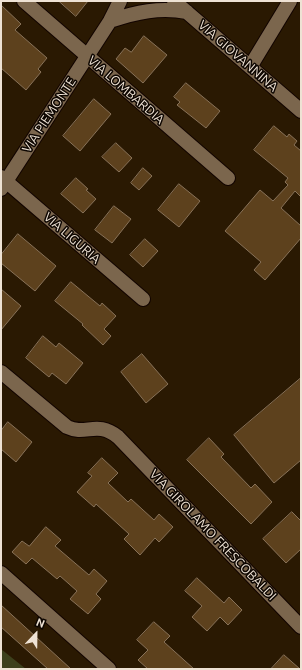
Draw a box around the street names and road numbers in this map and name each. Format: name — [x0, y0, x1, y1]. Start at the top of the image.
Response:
street label: VIA GIOVANNINA — [195, 17, 281, 95]
street label: VIA LOMBARDIA — [85, 53, 167, 127]
street label: VIA PIEMONTE — [19, 74, 79, 156]
street label: VIA LIGURIA — [40, 209, 104, 267]
street label: VIA GIROLAMO FRESCOBALDI — [146, 466, 280, 604]

